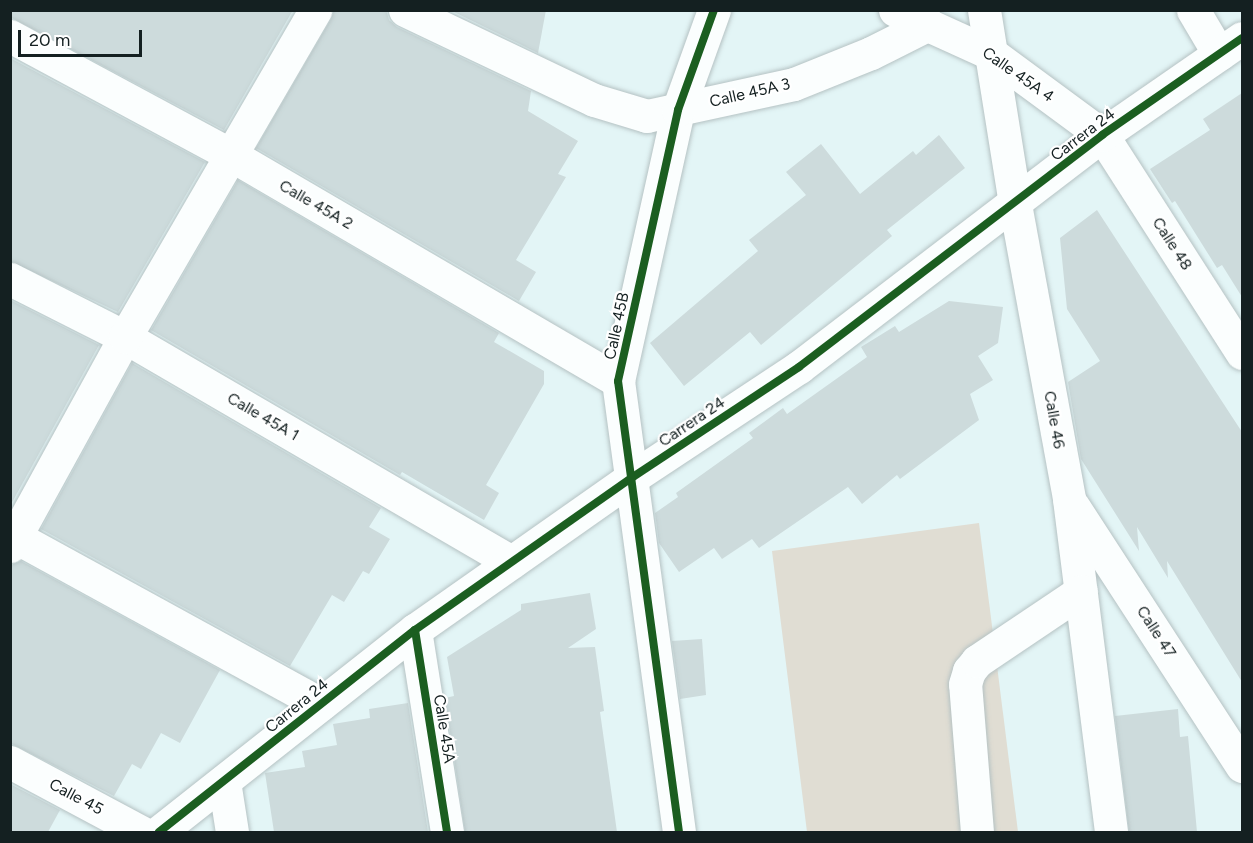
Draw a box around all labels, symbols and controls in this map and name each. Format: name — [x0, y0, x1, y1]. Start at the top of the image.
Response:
scale bar — [21, 18, 146, 56]
text: 20 m — [29, 29, 70, 51]
street label: Calle 45A 4 — [978, 43, 1058, 107]
street label: Calle 45A 3 — [708, 74, 792, 112]
street label: Carrera 24 — [1047, 105, 1119, 165]
street label: Calle 45A 2 — [276, 176, 356, 234]
street label: Calle 48 — [1148, 214, 1196, 274]
street label: Calle 45B — [601, 291, 633, 361]
street label: Calle 45A 1 — [224, 389, 302, 445]
street label: Calle 46 — [1039, 390, 1069, 450]
street label: Carrera 24 — [655, 393, 729, 451]
street label: Calle 47 — [1132, 602, 1180, 662]
street label: Carrera 24 — [262, 675, 332, 737]
street label: Calle 45A — [429, 693, 459, 765]
street label: Calle 45 — [46, 775, 106, 819]

